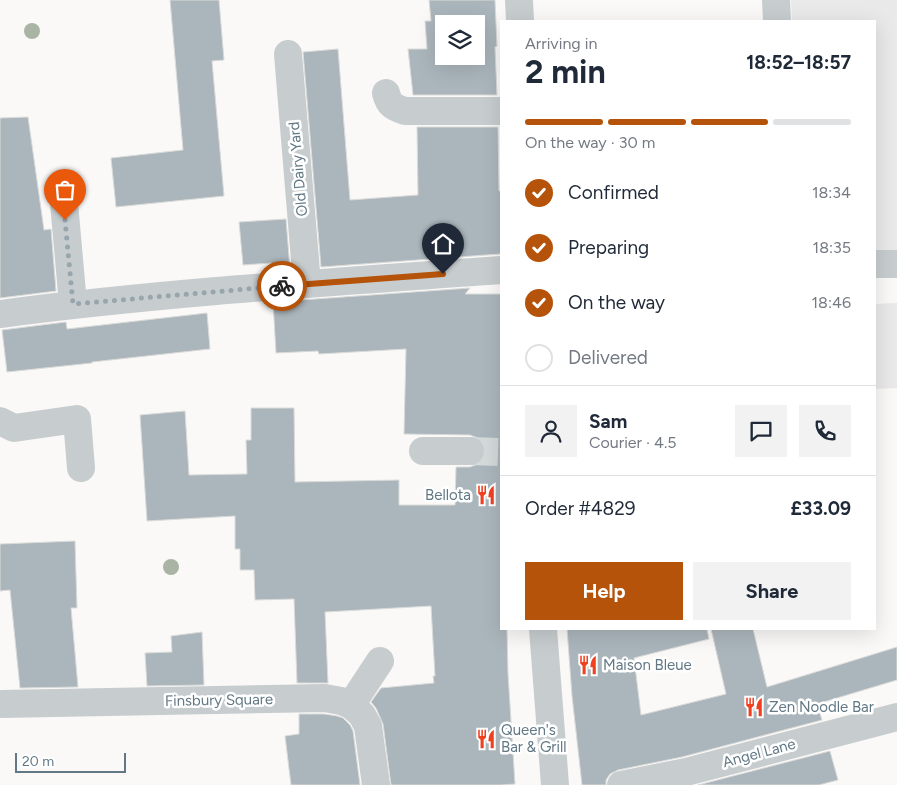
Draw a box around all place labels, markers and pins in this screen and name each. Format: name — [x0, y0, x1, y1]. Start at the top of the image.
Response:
pin — [44, 169, 86, 220]
pin — [422, 223, 464, 274]
restaurant icon: Bellota — [475, 484, 497, 506]
place label: Bellota — [425, 486, 471, 504]
restaurant icon: Maison Bleue — [577, 654, 599, 676]
place label: Maison Bleue — [603, 656, 692, 674]
restaurant icon: Zen Noodle Bar — [743, 696, 765, 718]
place label: Zen Noodle Bar — [769, 698, 874, 716]
place label: Queen's Bar & Grill — [501, 721, 567, 756]
restaurant icon: Queen's Bar & Grill — [475, 728, 497, 750]

